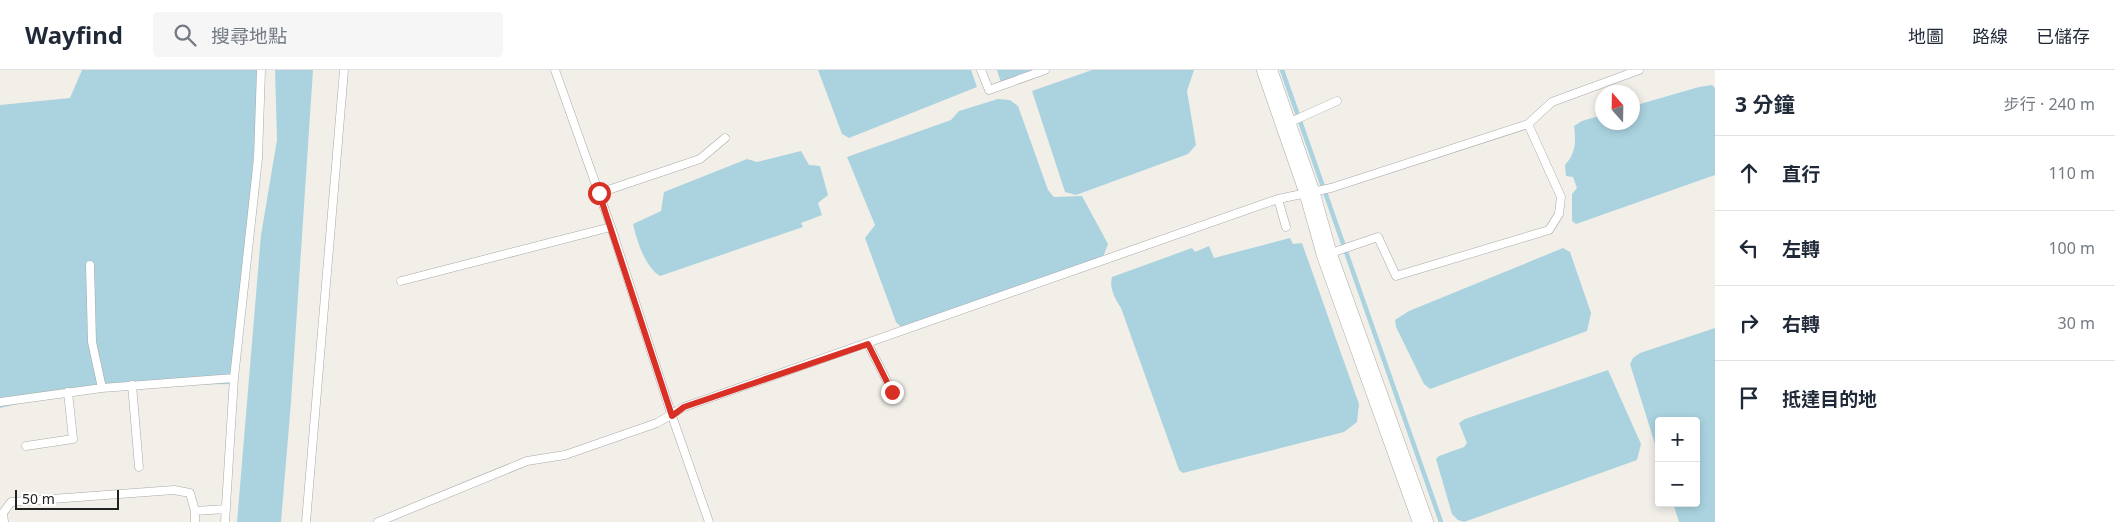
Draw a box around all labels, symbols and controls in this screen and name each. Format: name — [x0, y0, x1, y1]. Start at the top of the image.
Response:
search box — [153, 12, 503, 57]
text: Wayfind — [25, 18, 123, 51]
icon: search — [171, 21, 199, 49]
text: 搜尋地點 — [211, 23, 287, 49]
text: 地圖 — [1908, 24, 1944, 48]
text: 路線 — [1972, 24, 2008, 48]
text: 已儲存 — [2036, 24, 2090, 48]
north arrow — [1595, 85, 1640, 130]
text: 3 分鐘 — [1735, 90, 1794, 118]
text: 步行 · 240 m — [2004, 93, 2095, 115]
icon: ahead — [1735, 159, 1763, 187]
text: 直行 — [1782, 161, 1820, 187]
text: 110 m — [2048, 162, 2095, 184]
route start — [588, 182, 611, 205]
icon: left — [1735, 234, 1763, 262]
text: 左轉 — [1782, 236, 1820, 262]
text: 100 m — [2048, 237, 2095, 259]
icon: right — [1735, 309, 1763, 337]
text: 右轉 — [1782, 311, 1820, 337]
text: 30 m — [2058, 312, 2095, 334]
route end — [881, 381, 904, 404]
icon: arrive — [1735, 384, 1763, 412]
text: 抵達目的地 — [1782, 386, 1877, 412]
map controls — [1655, 417, 1700, 507]
button: + — [1655, 417, 1700, 462]
button: − — [1655, 462, 1700, 507]
scale bar — [15, 487, 119, 510]
text: 50 m — [22, 489, 55, 508]

